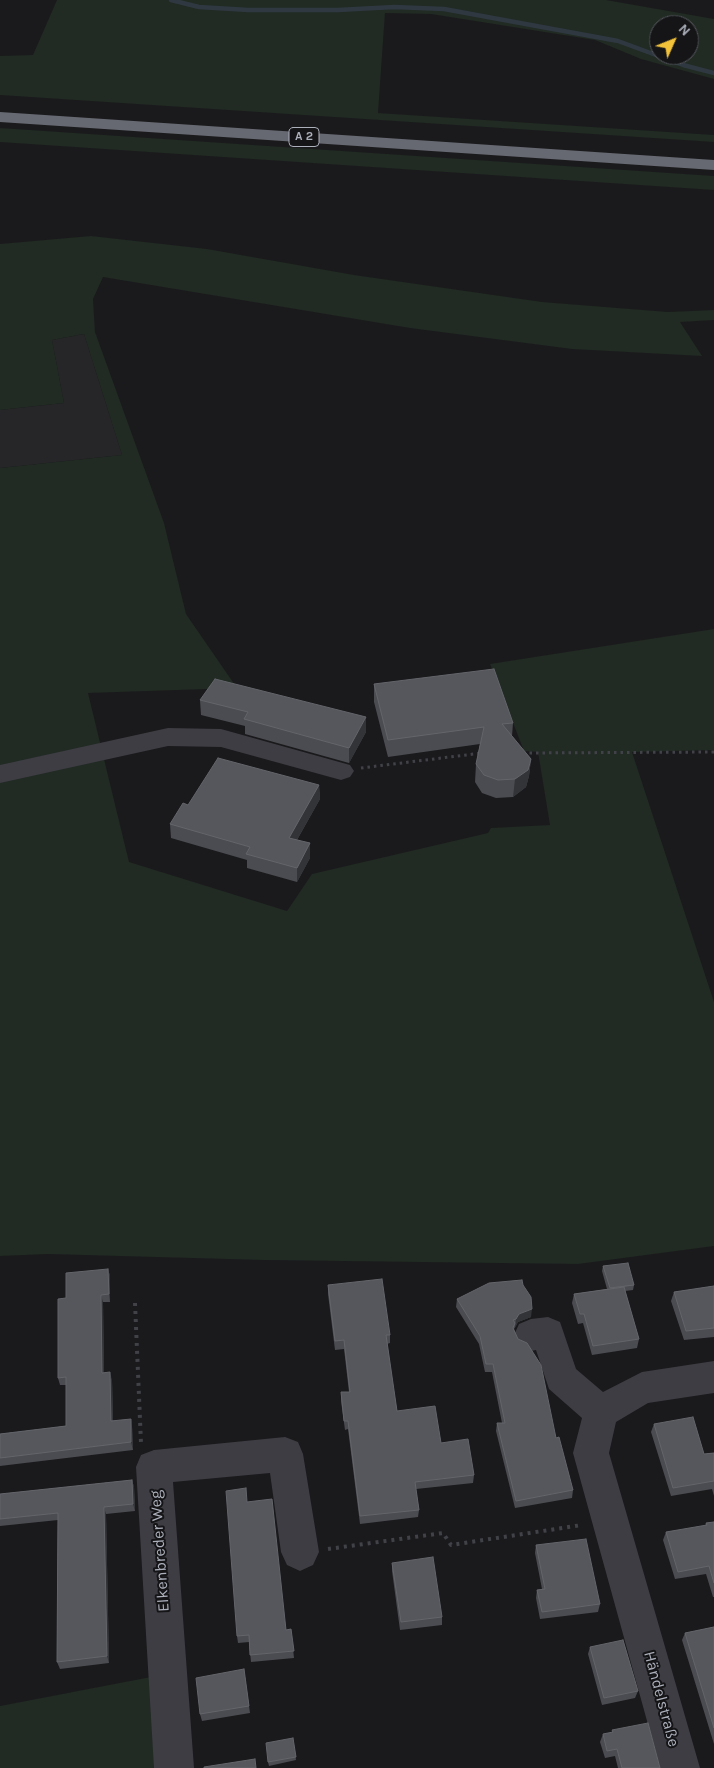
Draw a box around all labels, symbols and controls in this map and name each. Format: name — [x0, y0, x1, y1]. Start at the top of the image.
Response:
north arrow — [649, 15, 699, 65]
text: N — [675, 20, 694, 39]
road number: A 2 — [289, 128, 319, 146]
street label: Elkenbreder Weg — [146, 1489, 174, 1613]
street label: Händelstraße — [639, 1649, 683, 1749]

